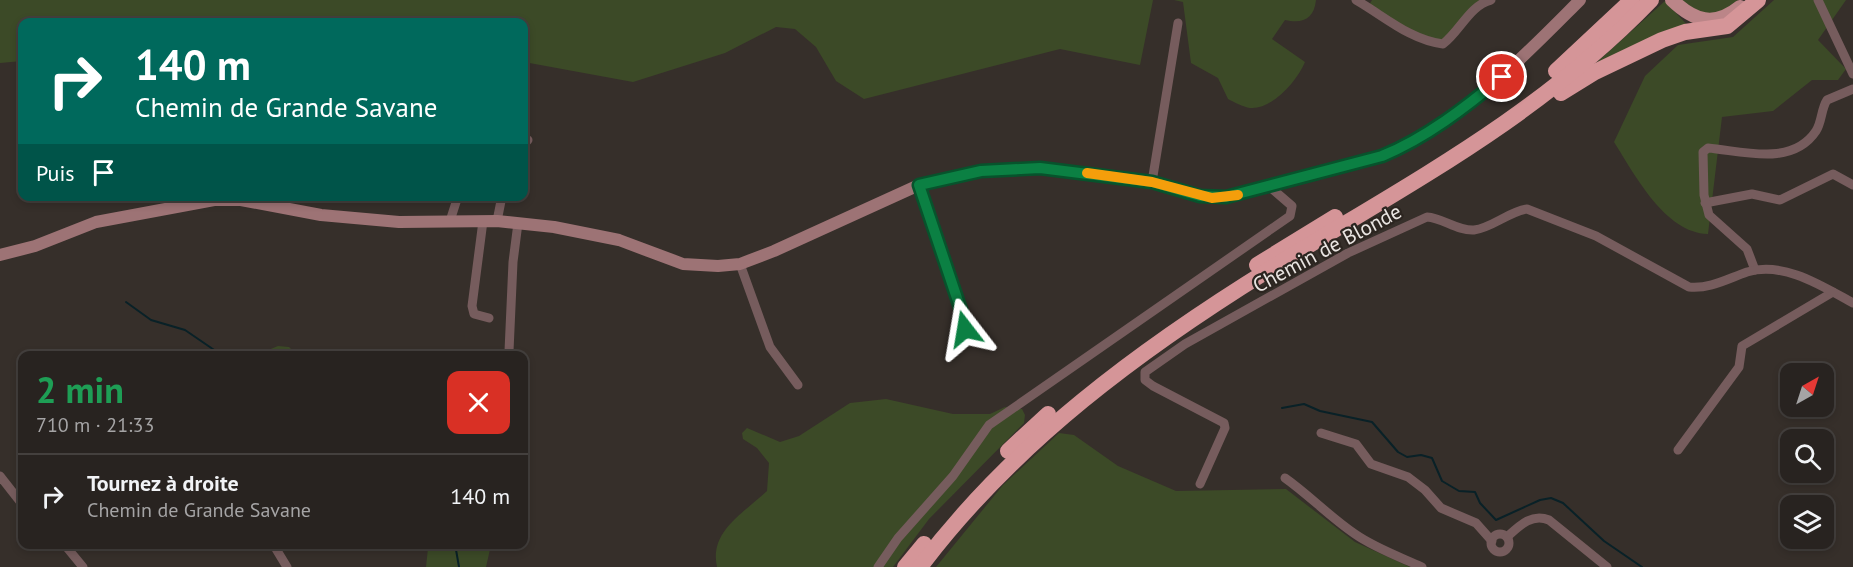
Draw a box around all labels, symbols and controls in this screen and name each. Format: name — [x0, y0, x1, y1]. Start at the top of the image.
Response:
text: 140 m — [135, 37, 251, 92]
icon: right — [36, 42, 114, 120]
pin — [1476, 51, 1527, 102]
icon: arrive — [1485, 60, 1518, 93]
text: Chemin de Grande Savane — [135, 90, 437, 124]
icon: arrive — [87, 156, 120, 189]
text: Puis — [36, 159, 75, 187]
street label: Chemin de Blonde — [1248, 197, 1406, 299]
position arrow — [933, 297, 997, 361]
north arrow — [1780, 363, 1834, 417]
map controls — [1780, 363, 1834, 549]
text: 2 min — [36, 366, 124, 413]
button: close — [447, 371, 510, 434]
text: 710 m · 21:33 — [36, 412, 154, 438]
button: search — [1780, 429, 1834, 483]
text: Tournez à droite — [87, 469, 239, 497]
icon: right — [36, 480, 69, 513]
text: 140 m — [450, 482, 510, 510]
button: layers — [1780, 495, 1834, 549]
text: Chemin de Grande Savane — [87, 497, 311, 523]

